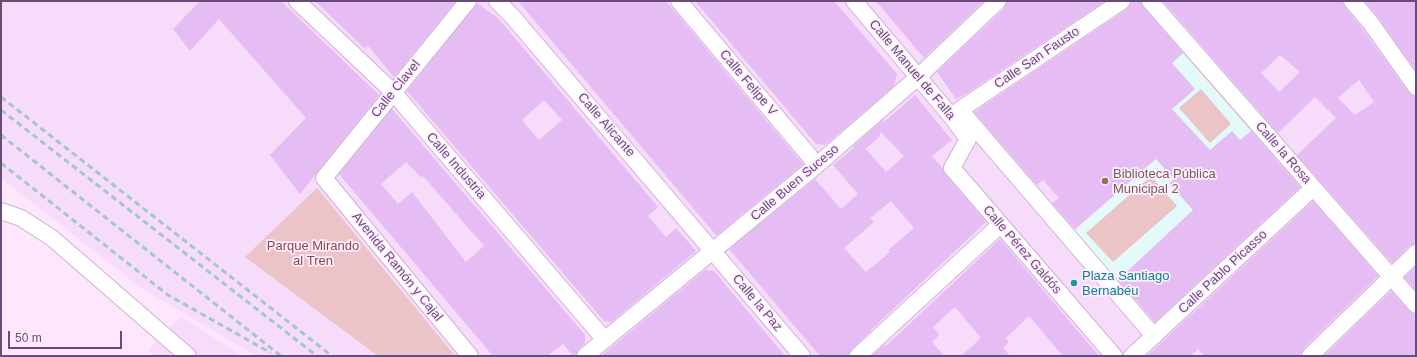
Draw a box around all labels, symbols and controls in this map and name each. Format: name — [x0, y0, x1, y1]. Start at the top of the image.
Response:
street label: Calle Manuel de Falla — [866, 17, 958, 123]
street label: Calle San Fausto — [991, 24, 1083, 92]
street label: Calle Felipe V — [716, 47, 780, 119]
street label: Calle Clavel — [368, 57, 424, 121]
street label: Calle Alicante — [574, 90, 638, 160]
street label: Calle la Rosa — [1252, 119, 1314, 187]
street label: Calle Industria — [423, 130, 489, 202]
street label: Calle Buen Suceso — [748, 141, 842, 225]
place label: Biblioteca Pública Municipal 2 — [1113, 166, 1216, 197]
marker: Biblioteca Pública Municipal 2 — [1100, 176, 1110, 186]
street label: Calle Pérez Galdós — [979, 203, 1065, 297]
street label: Avenida Ramón y Cajal — [348, 209, 446, 325]
street label: Calle Pablo Picasso — [1175, 227, 1271, 317]
park label: Parque Mirando al Tren — [267, 238, 359, 269]
place label: Plaza Santiago Bernabéu — [1082, 268, 1169, 299]
street label: Calle la Paz — [729, 271, 785, 335]
marker: Plaza Santiago Bernabéu — [1069, 278, 1079, 288]
scale bar — [10, 323, 124, 349]
text: 50 m — [15, 331, 42, 345]

